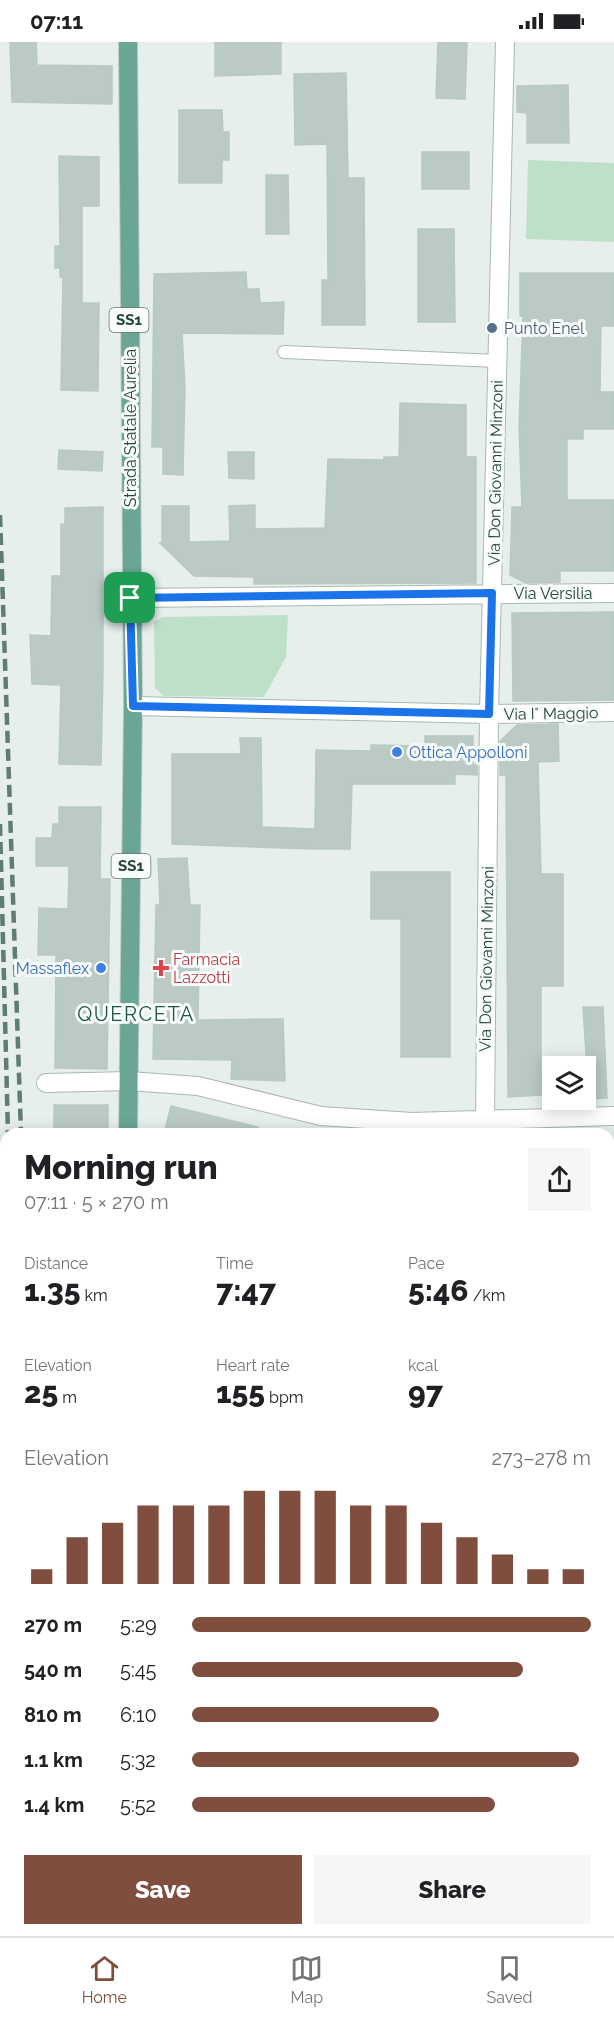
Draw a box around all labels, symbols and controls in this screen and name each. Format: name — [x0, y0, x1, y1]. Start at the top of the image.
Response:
text: 07:11 — [30, 8, 83, 34]
road number: SS1 — [110, 308, 148, 332]
place label: Punto Enel — [504, 319, 585, 338]
marker: Punto Enel — [485, 321, 499, 335]
street label: Strada Statale Aurelia — [121, 349, 140, 507]
street label: Via Don Giovanni Minzoni — [484, 380, 507, 566]
pin — [104, 572, 155, 623]
icon: arrive — [113, 581, 146, 614]
street label: Via Versilia — [513, 584, 593, 603]
street label: Via I° Maggio — [503, 703, 599, 724]
place label: Ottica Appolloni — [409, 743, 527, 762]
marker: Ottica Appolloni — [390, 745, 404, 759]
road number: SS1 — [112, 854, 150, 878]
street label: Via Don Giovanni Minzoni — [475, 866, 498, 1052]
place label: Farmacia Lazzotti — [173, 950, 240, 987]
place label: Massaflex — [16, 959, 89, 978]
marker: Massaflex — [94, 961, 108, 975]
marker: Farmacia Lazzotti — [154, 961, 168, 975]
district label: QUERCETA — [77, 1002, 195, 1026]
map controls — [542, 1056, 596, 1110]
button: layers — [542, 1056, 596, 1110]
text: Morning run — [24, 1148, 218, 1187]
button: share — [528, 1148, 591, 1211]
text: 07:11 · 5 × 270 m — [24, 1190, 169, 1214]
text: Distance — [24, 1254, 88, 1273]
text: Time — [216, 1254, 253, 1273]
text: Pace — [408, 1254, 445, 1273]
text: 1.35 — [24, 1273, 81, 1308]
text: 7:47 — [216, 1273, 276, 1308]
text: 5:46 — [408, 1273, 469, 1308]
text: km — [81, 1286, 108, 1305]
text: /km — [469, 1286, 505, 1305]
text: Elevation — [24, 1356, 92, 1375]
text: Heart rate — [216, 1356, 290, 1375]
text: kcal — [408, 1356, 438, 1375]
text: 25 — [24, 1375, 58, 1410]
text: 155 — [216, 1375, 265, 1410]
text: 97 — [408, 1375, 443, 1410]
text: m — [58, 1388, 77, 1407]
text: bpm — [265, 1388, 304, 1407]
text: Elevation — [24, 1446, 109, 1470]
text: 273–278 m — [491, 1446, 591, 1470]
text: 270 m — [24, 1613, 82, 1637]
text: 5:29 — [120, 1613, 157, 1637]
text: 540 m — [24, 1658, 82, 1682]
text: 5:45 — [120, 1658, 156, 1682]
text: 810 m — [24, 1703, 82, 1727]
text: 6:10 — [120, 1703, 157, 1727]
text: 1.1 km — [24, 1748, 83, 1772]
text: 5:32 — [120, 1748, 156, 1772]
text: 1.4 km — [24, 1793, 84, 1817]
text: 5:52 — [120, 1793, 156, 1817]
button: Save — [24, 1855, 302, 1924]
button: Share — [314, 1855, 591, 1924]
tab: Home — [82, 1952, 127, 2007]
tab: Map — [290, 1952, 323, 2007]
tab: Saved — [487, 1952, 532, 2007]

